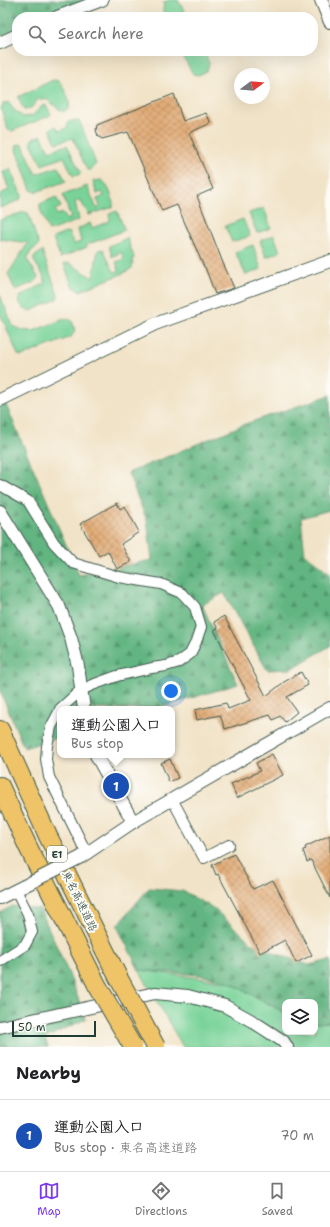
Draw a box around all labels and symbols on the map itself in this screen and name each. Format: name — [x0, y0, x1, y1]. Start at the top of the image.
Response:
north arrow — [234, 68, 270, 104]
your location — [161, 681, 181, 701]
pin: 1 — [103, 771, 129, 801]
road number: E1 — [47, 846, 67, 862]
street label: 東名高速道路 — [58, 868, 101, 934]
scale bar — [12, 1019, 96, 1038]

